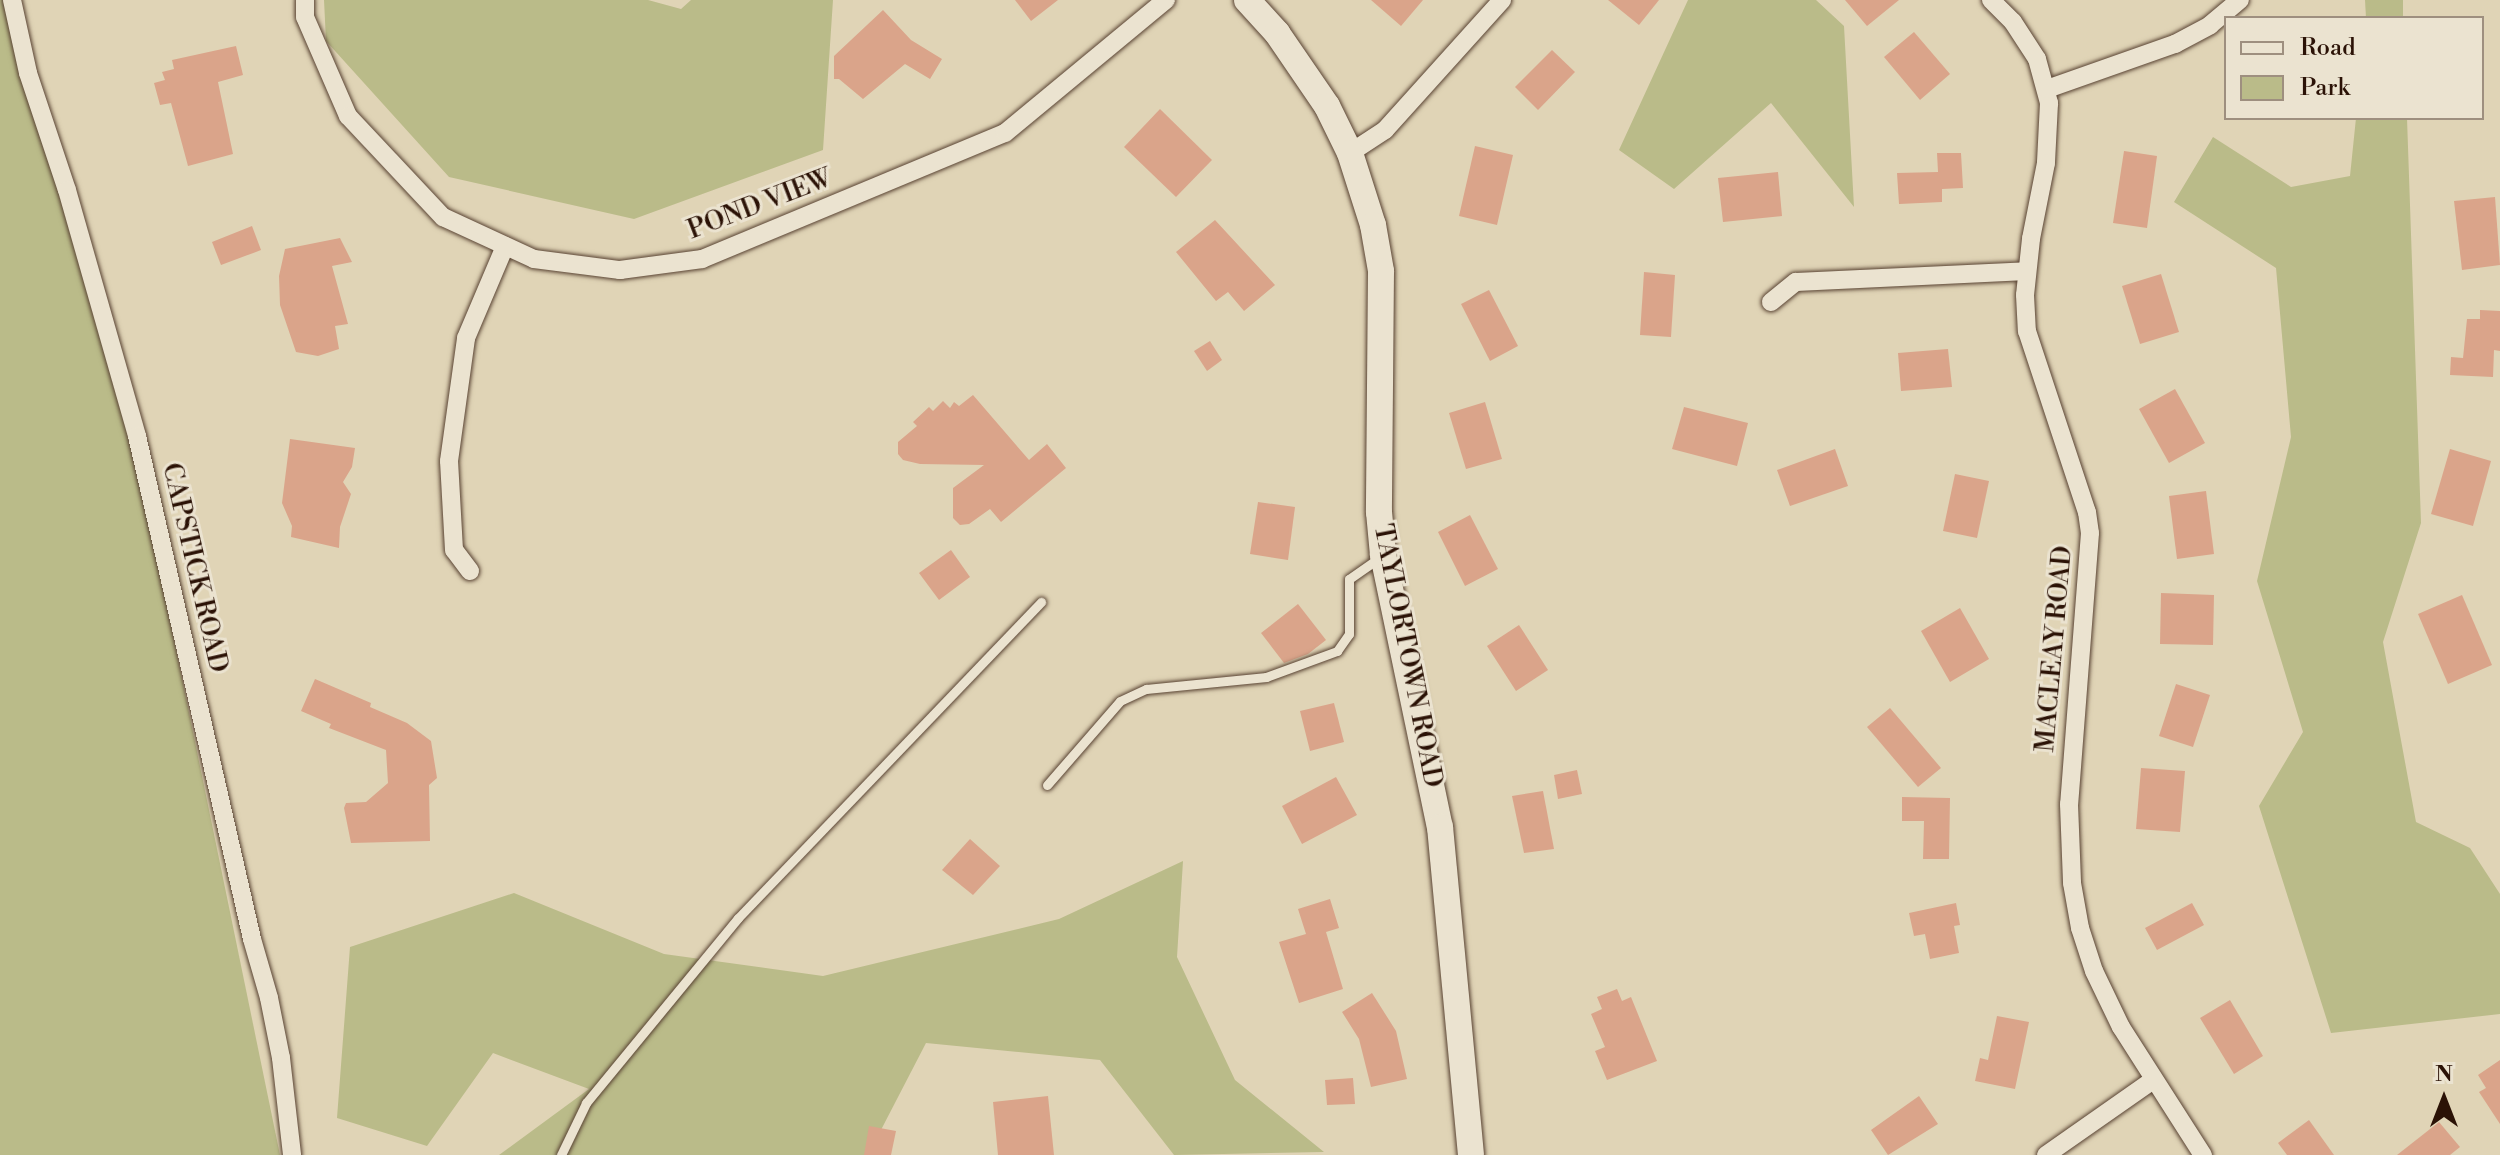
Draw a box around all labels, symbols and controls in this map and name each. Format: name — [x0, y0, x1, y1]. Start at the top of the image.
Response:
legend — [2224, 16, 2484, 120]
text: Road — [2300, 33, 2356, 63]
text: Park — [2300, 73, 2350, 103]
street label: POND VIEW — [684, 163, 836, 247]
street label: CAPSTICK ROAD — [155, 460, 233, 676]
street label: TAYLORTOWN ROAD — [1366, 522, 1448, 790]
street label: MACLEAY ROAD — [2030, 545, 2080, 753]
north arrow — [2404, 1059, 2484, 1139]
text: N — [2435, 1061, 2453, 1088]

